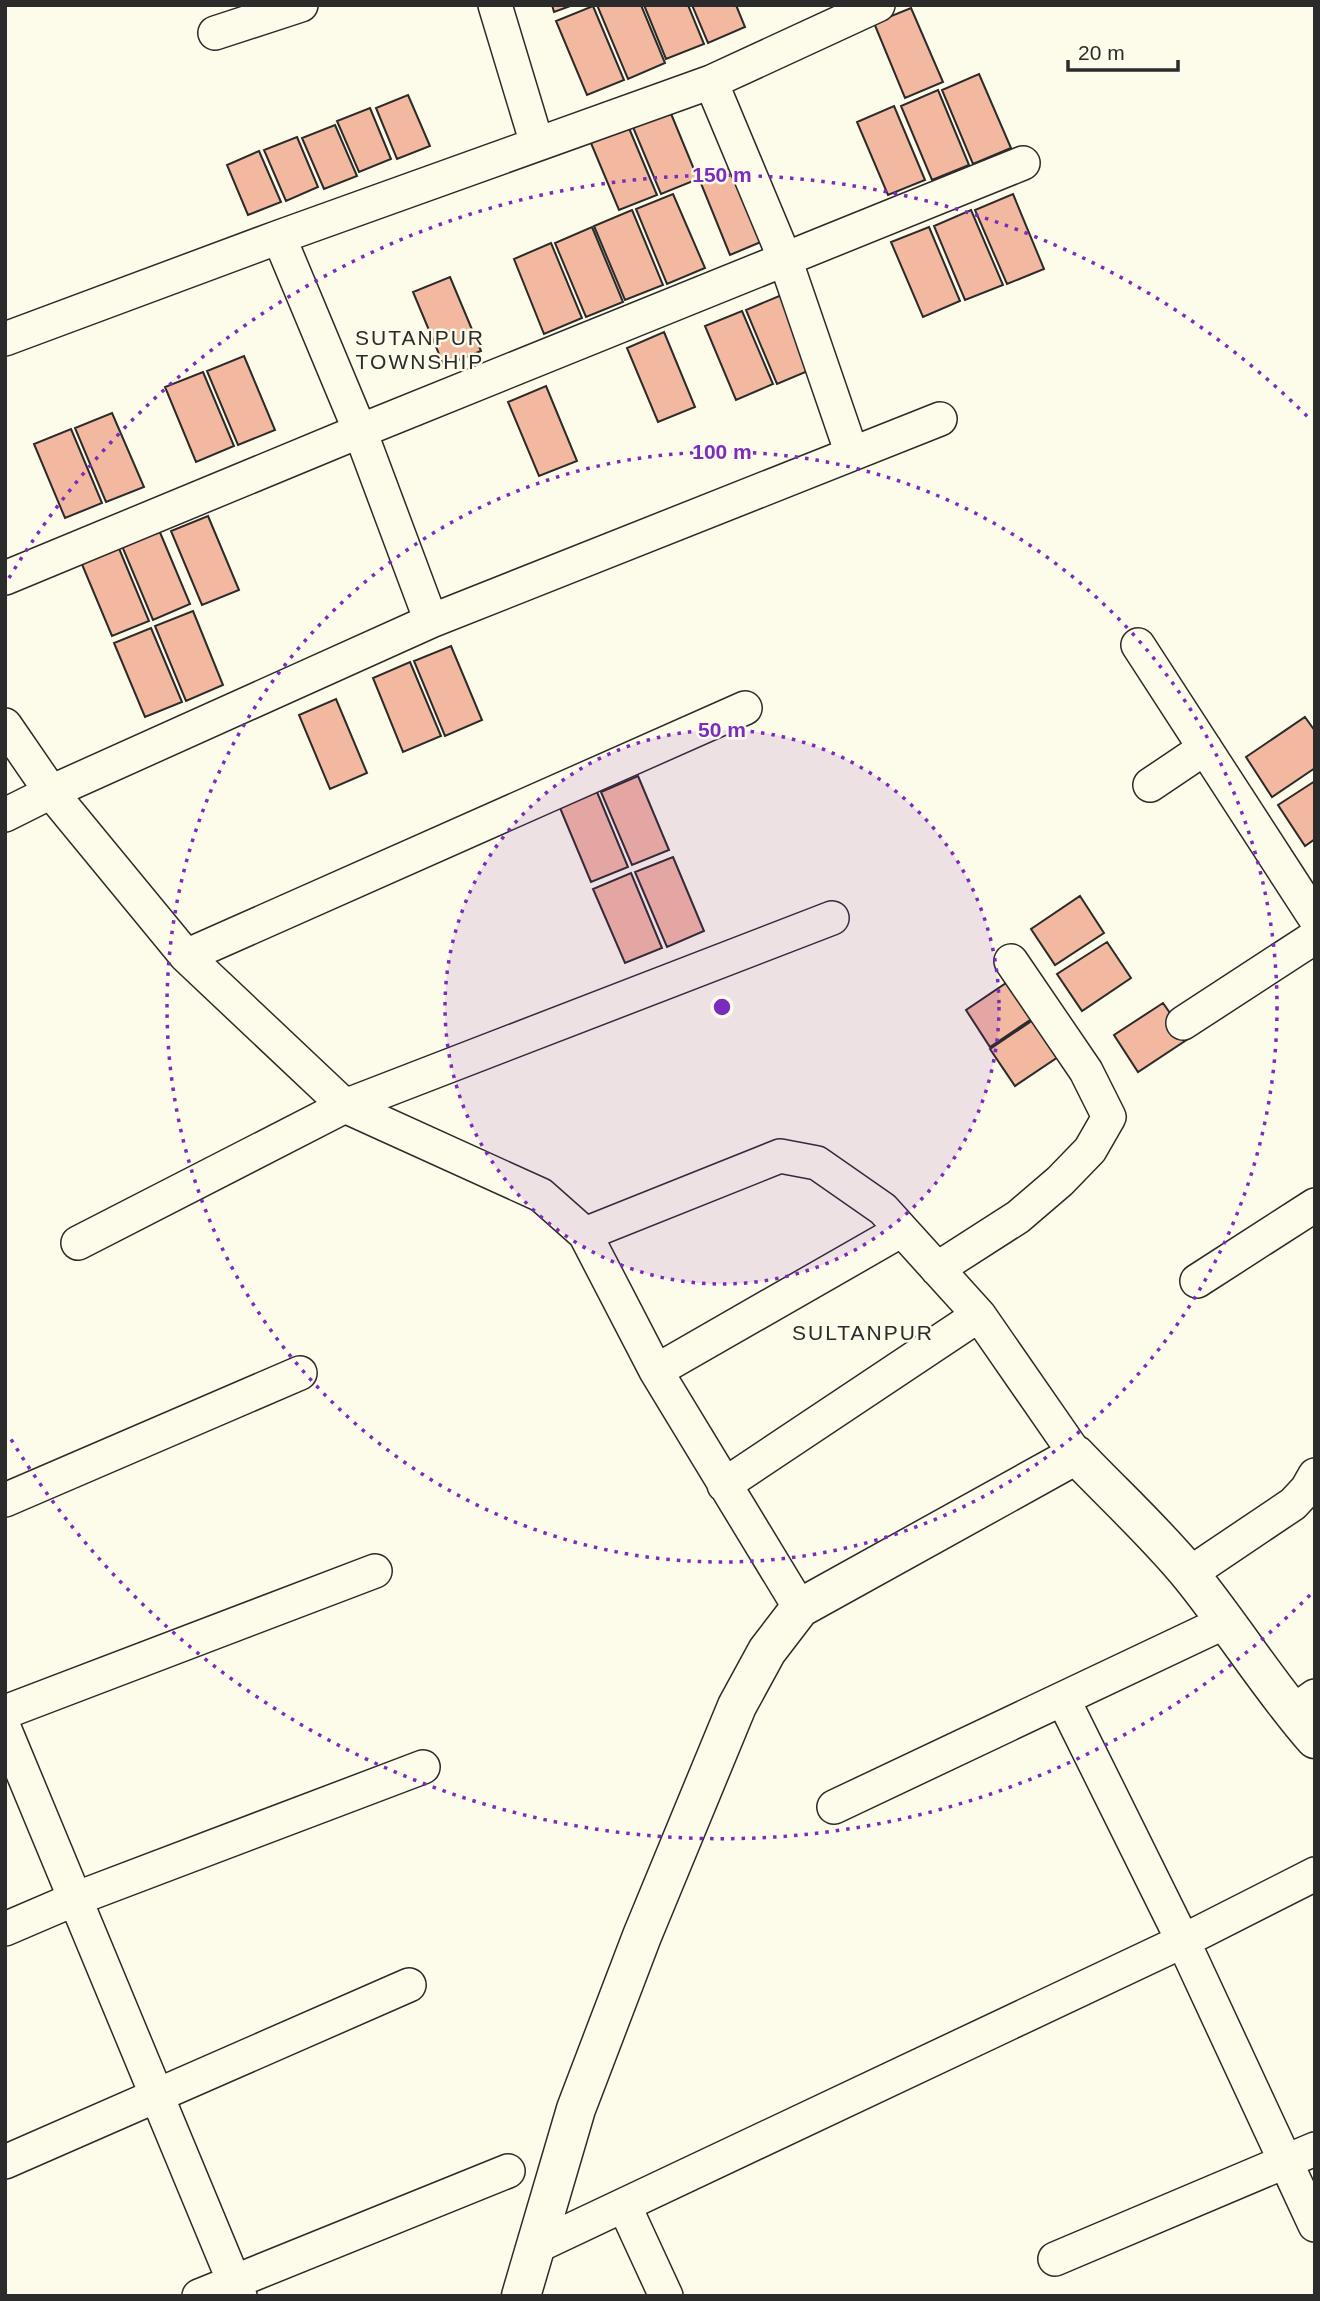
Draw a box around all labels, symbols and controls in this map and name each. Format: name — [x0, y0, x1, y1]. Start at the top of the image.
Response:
scale bar — [1068, 28, 1178, 72]
text: 20 m — [1078, 41, 1125, 64]
text: 150 m — [692, 163, 752, 186]
district label: SUTANPUR TOWNSHIP — [355, 326, 485, 373]
text: 100 m — [692, 440, 752, 463]
text: 50 m — [698, 718, 746, 741]
centre of rings — [710, 995, 734, 1019]
district label: SULTANPUR — [792, 1321, 934, 1344]

